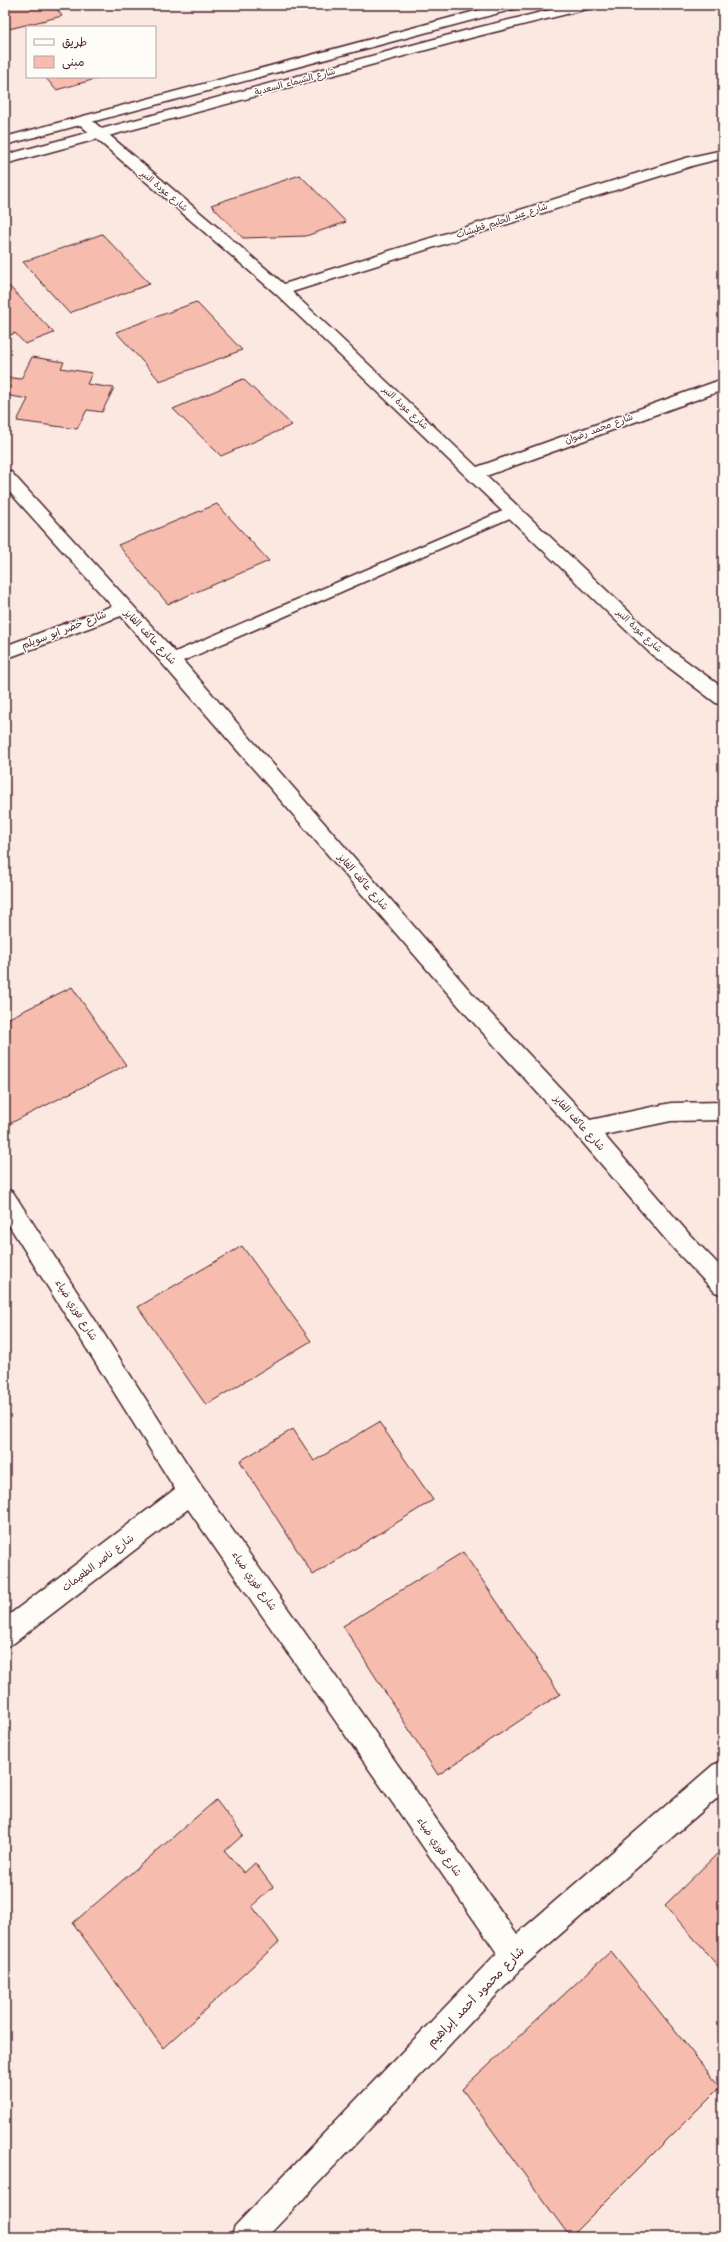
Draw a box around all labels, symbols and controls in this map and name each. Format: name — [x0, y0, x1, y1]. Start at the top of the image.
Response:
legend — [26, 26, 156, 78]
text: طريق — [62, 33, 87, 52]
text: مبنى — [62, 53, 85, 72]
street label: شارع الشيماء السعدية — [253, 64, 337, 100]
street label: شارع عودة النبر — [136, 166, 191, 215]
street label: شارع عبد الحليم قطيشات — [454, 199, 550, 243]
street label: شارع عودة النبر — [378, 382, 431, 433]
street label: شارع محمد رضوان — [563, 410, 635, 448]
street label: شارع عاكف الفايز — [119, 605, 180, 668]
street label: شارع عودة النبر — [612, 605, 665, 656]
street label: شارع خضر ابو سويلم — [19, 606, 109, 654]
street label: شارع عاكف الفايز — [333, 849, 392, 914]
street label: شارع عاكف الفايز — [549, 1091, 609, 1155]
street label: شارع فوزي ضياء — [51, 1276, 101, 1344]
street label: شارع ناصر الطعيمات — [59, 1530, 138, 1595]
street label: شارع فوزي ضياء — [228, 1548, 281, 1614]
street label: شارع فوزي ضياء — [413, 1814, 466, 1880]
street label: شارع محمود أحمد إبراهيم — [423, 1942, 529, 2052]

